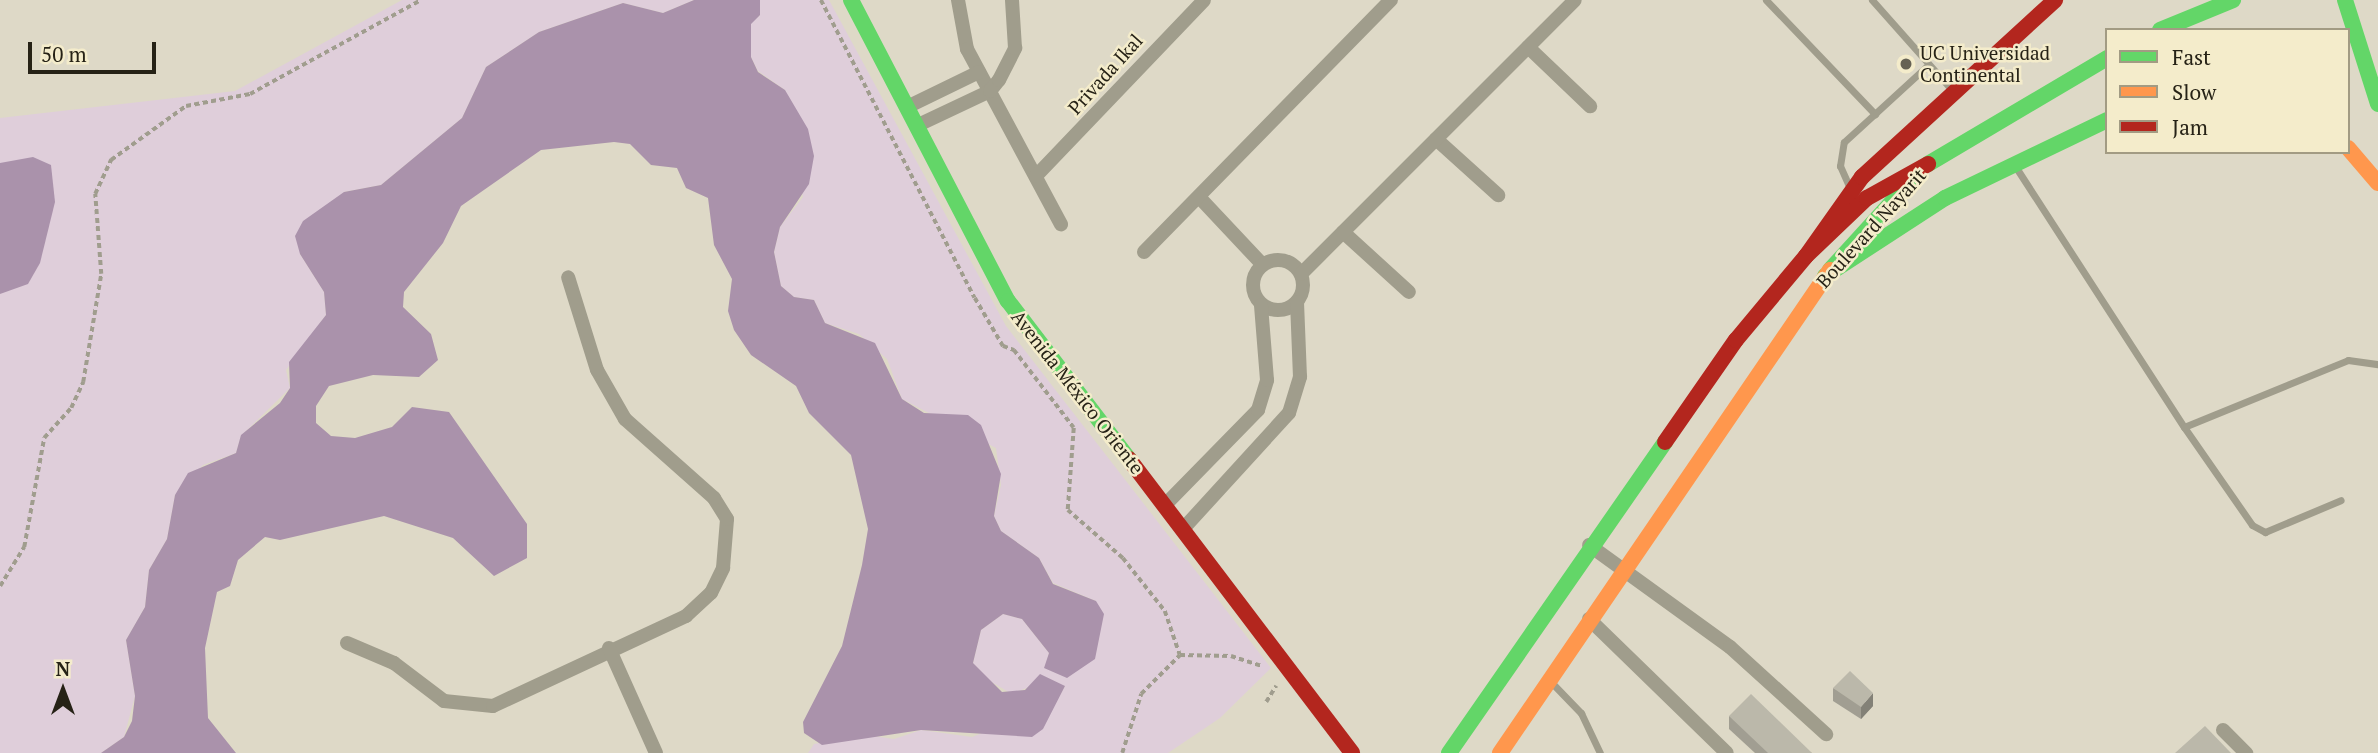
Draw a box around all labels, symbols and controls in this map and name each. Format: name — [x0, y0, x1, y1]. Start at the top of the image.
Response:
scale bar — [32, 28, 159, 72]
legend — [2105, 28, 2350, 154]
street label: Privada Ikal — [1063, 29, 1147, 119]
text: 50 m — [41, 40, 87, 68]
place label: UC Universidad Continental — [1920, 42, 2050, 86]
text: Fast — [2172, 43, 2211, 71]
marker: UC Universidad Continental — [1898, 56, 1914, 72]
text: Slow — [2172, 78, 2216, 106]
text: Jam — [2172, 113, 2208, 141]
street label: Boulevard Nayarit — [1812, 164, 1930, 292]
street label: Avenida México Oriente — [1007, 306, 1149, 478]
north arrow — [28, 655, 98, 725]
text: N — [56, 656, 70, 681]

